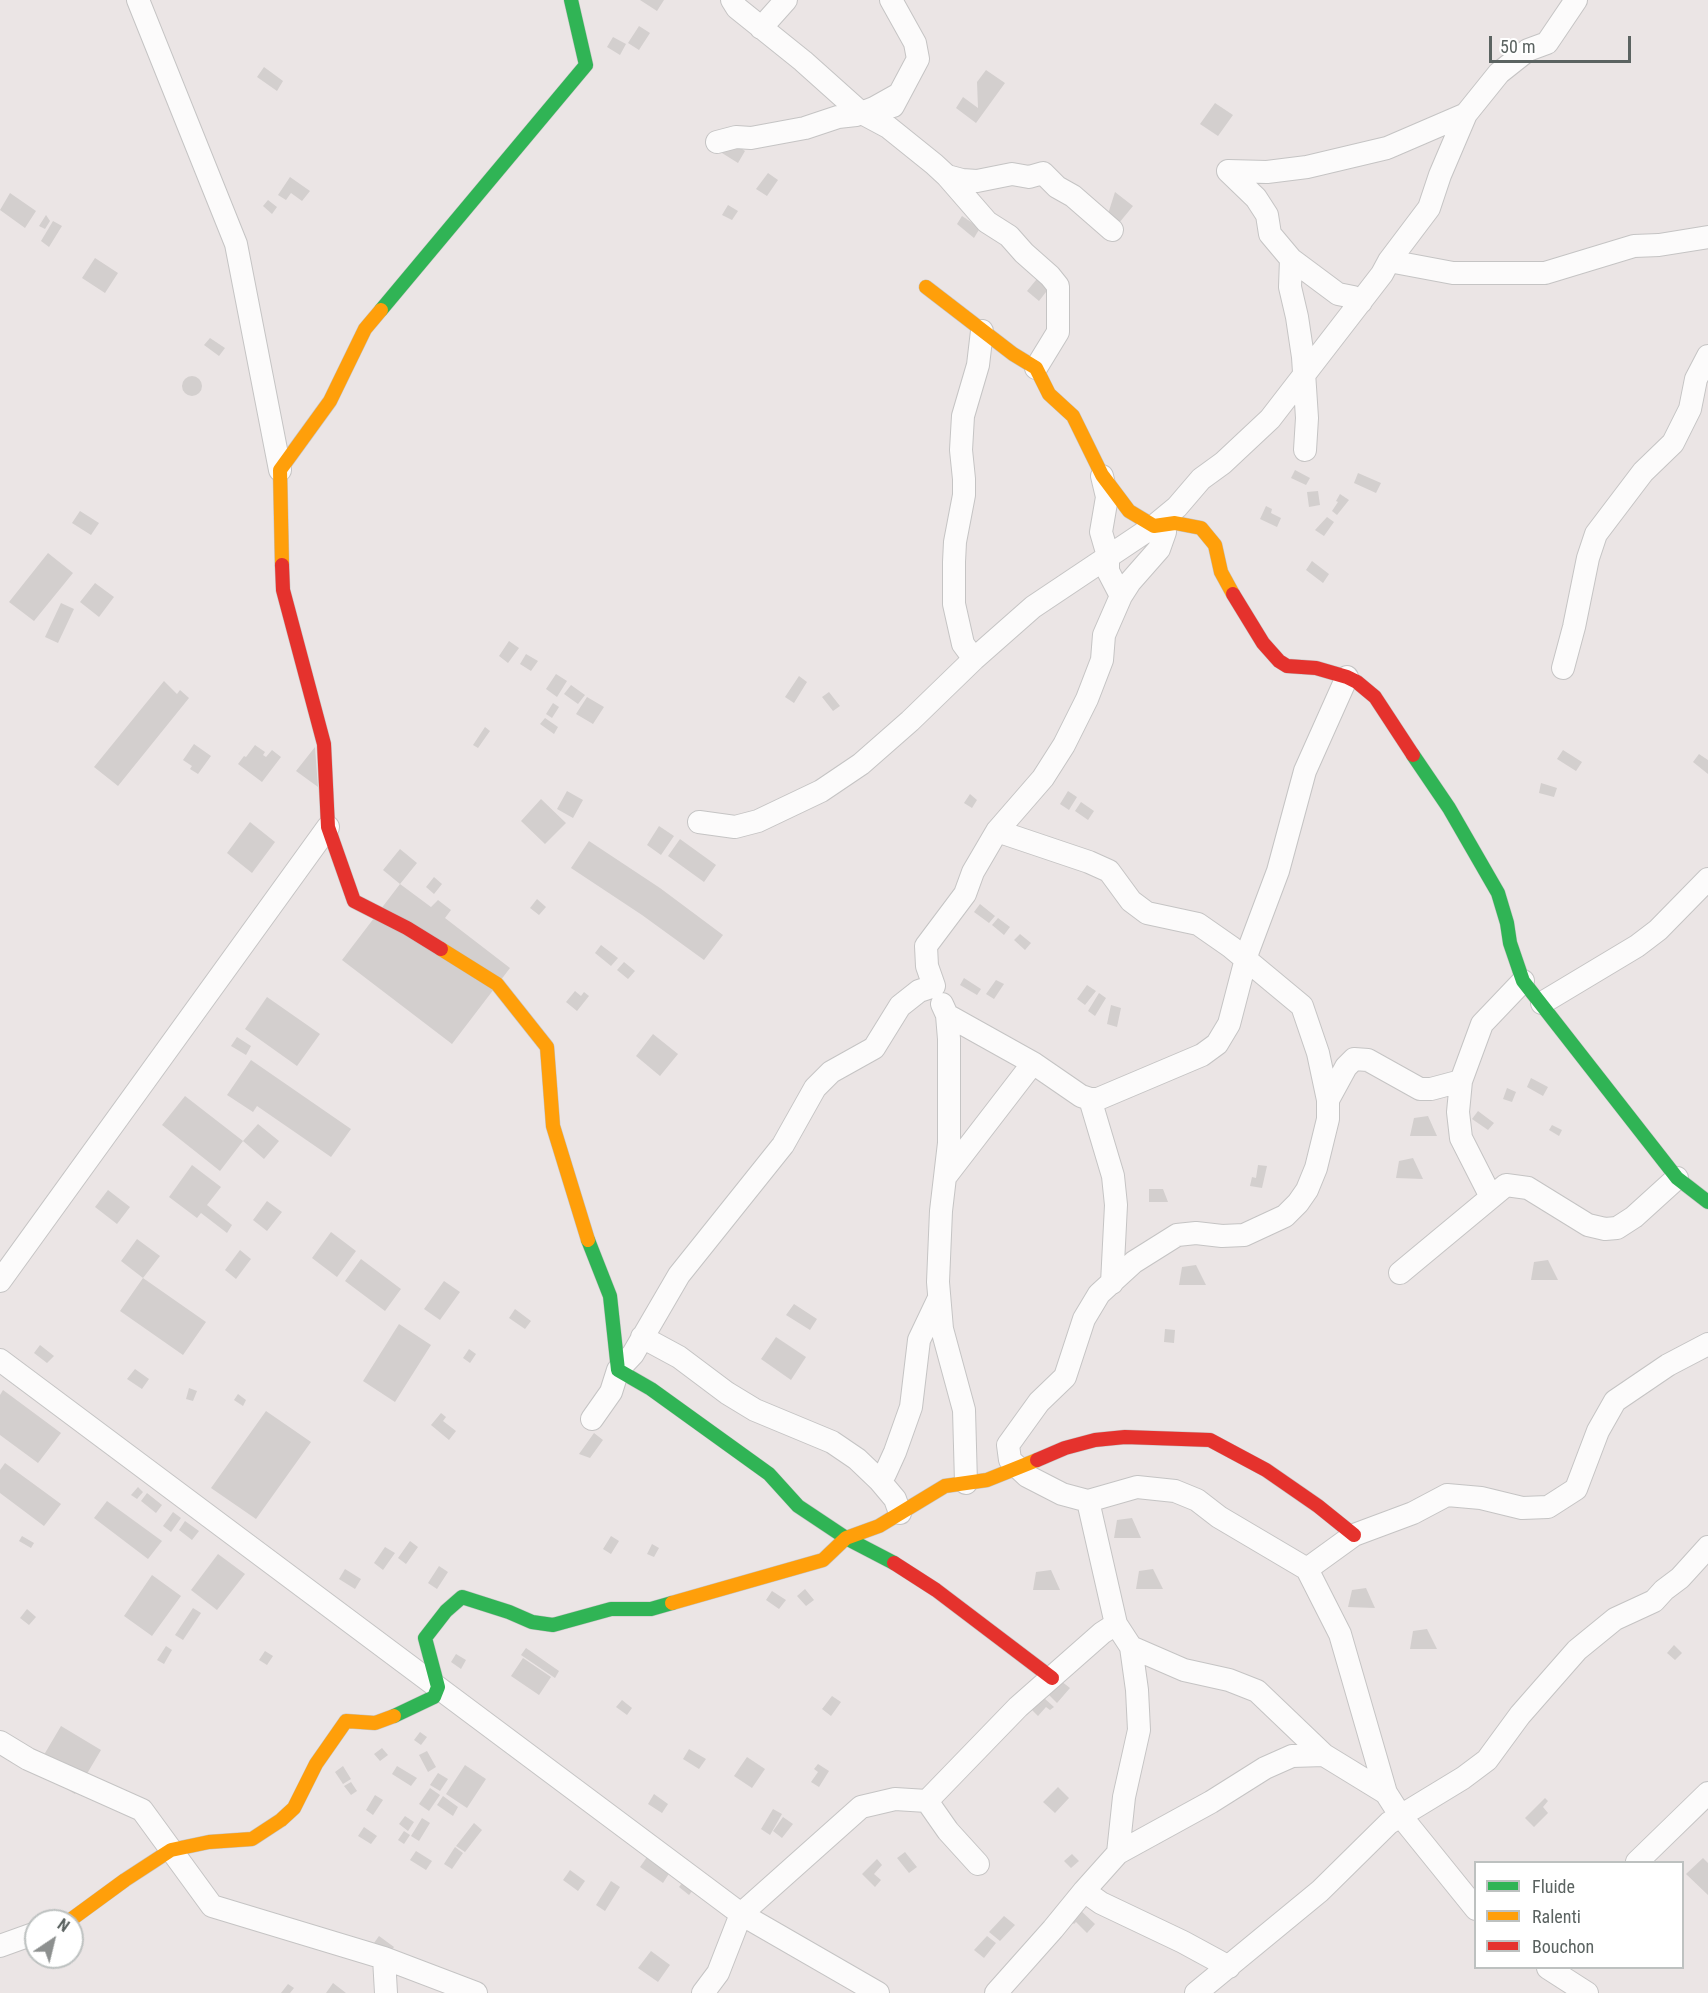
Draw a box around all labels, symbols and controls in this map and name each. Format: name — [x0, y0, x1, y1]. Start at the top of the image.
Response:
scale bar — [1492, 24, 1634, 62]
text: 50 m — [1500, 36, 1535, 57]
legend — [1474, 1861, 1684, 1969]
text: Fluide — [1532, 1876, 1575, 1897]
text: Ralenti — [1532, 1906, 1581, 1927]
north arrow — [24, 1909, 84, 1969]
text: N — [54, 1915, 73, 1936]
text: Bouchon — [1532, 1936, 1594, 1957]

